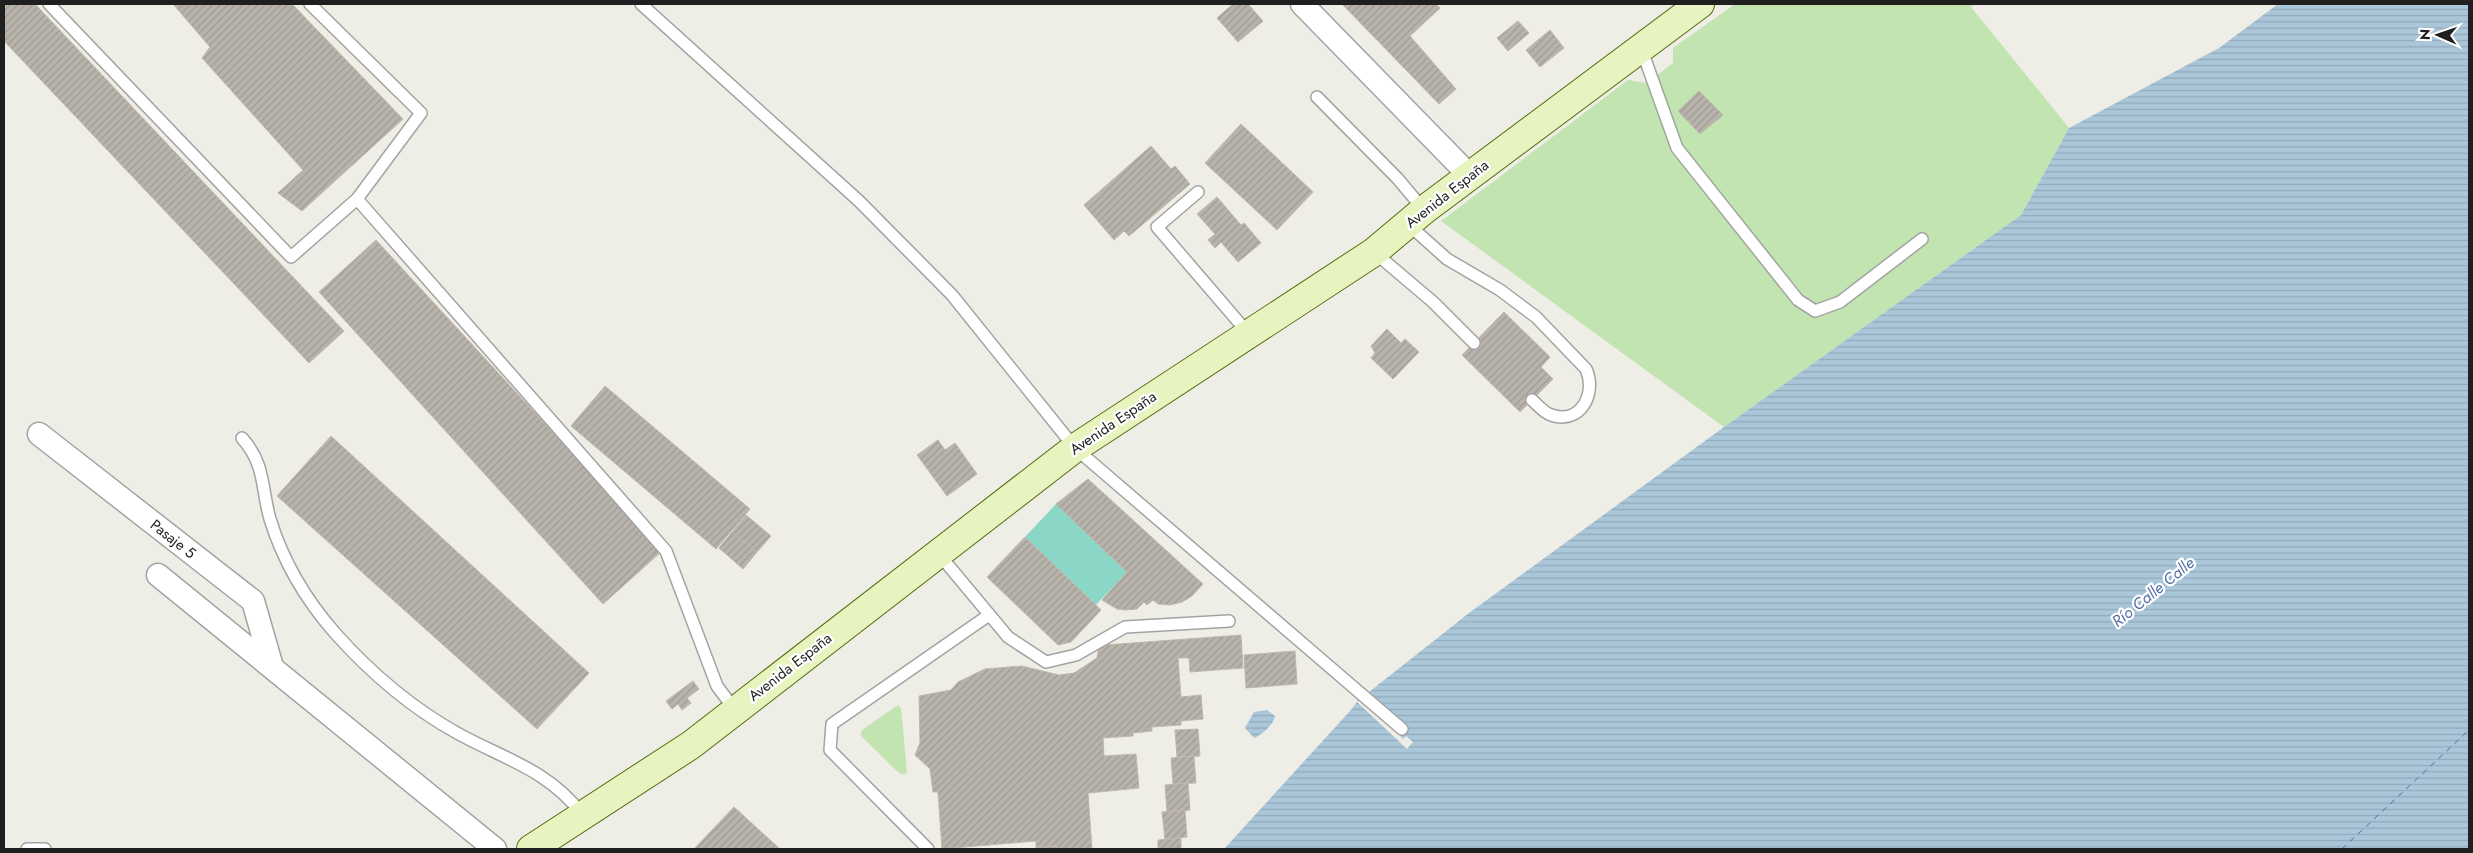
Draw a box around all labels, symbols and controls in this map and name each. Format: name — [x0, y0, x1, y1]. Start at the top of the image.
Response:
north arrow — [2413, 10, 2463, 60]
text: N — [2415, 29, 2435, 40]
street label: Avenida España — [1401, 154, 1493, 234]
street label: Avenida España — [1065, 386, 1161, 460]
street label: Pasaje 5 — [145, 514, 201, 564]
water label: Río Calle Calle — [2107, 552, 2199, 632]
street label: Avenida España — [744, 627, 836, 707]

